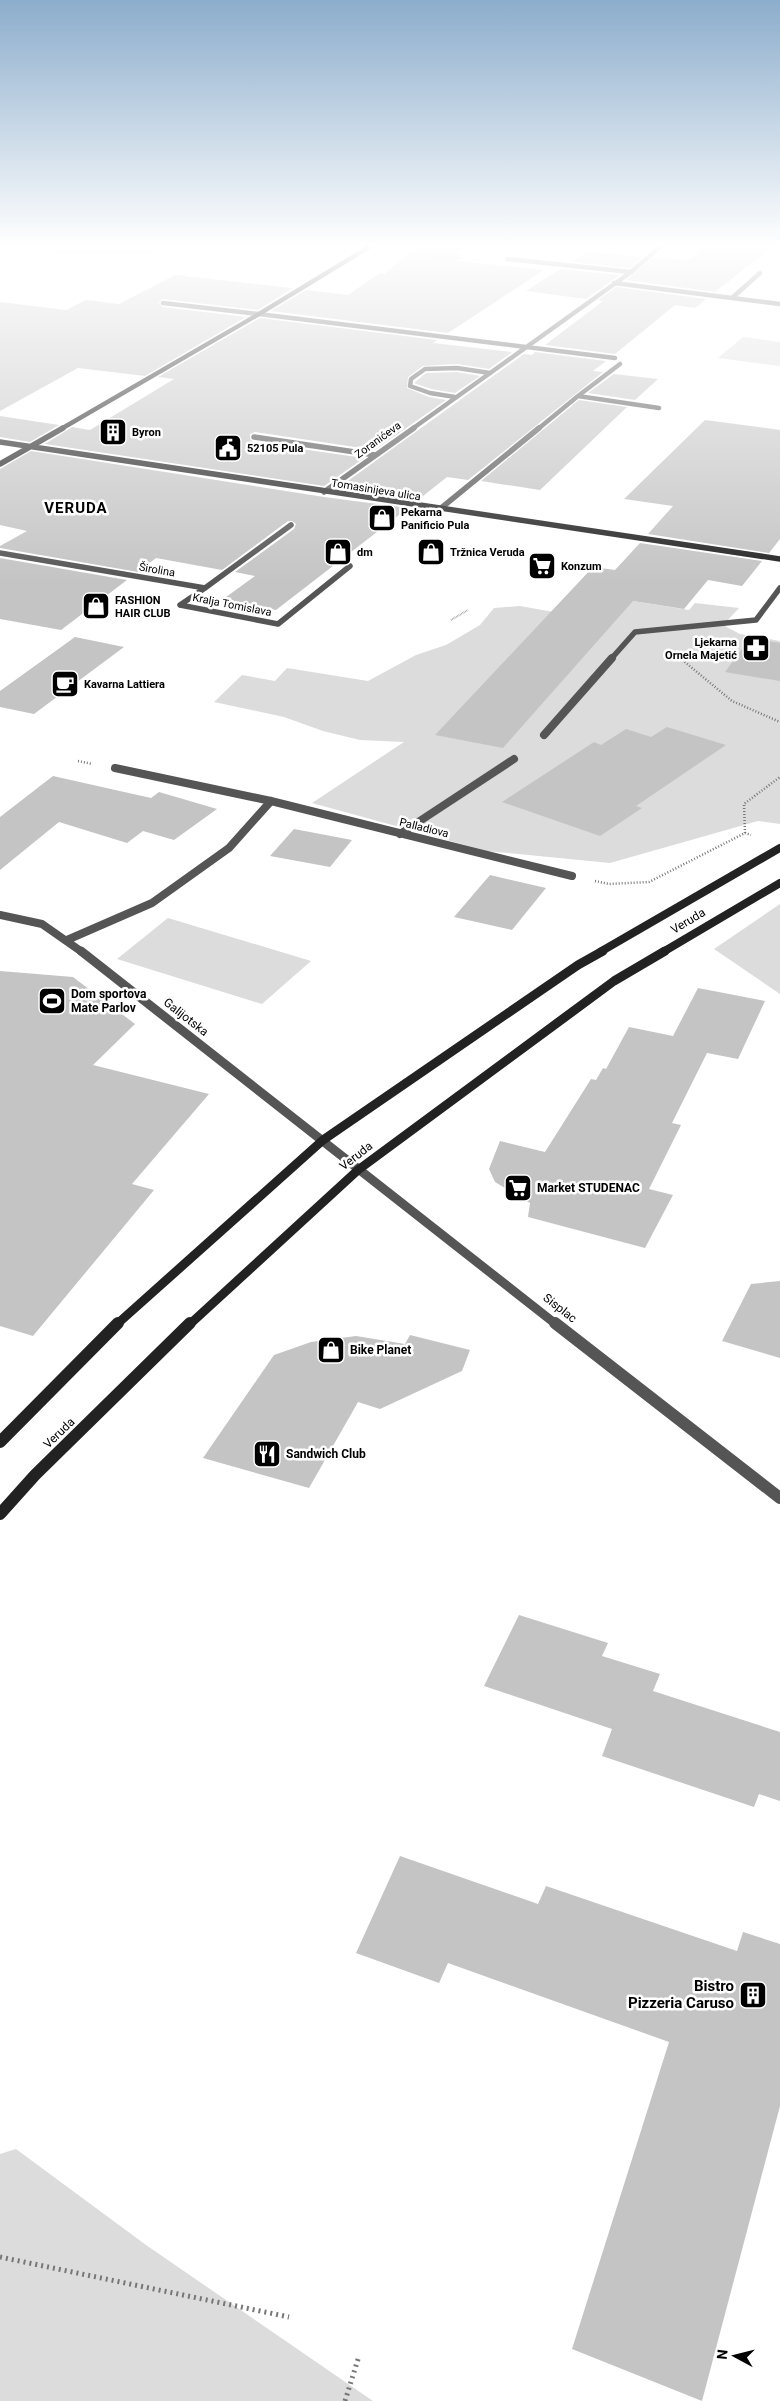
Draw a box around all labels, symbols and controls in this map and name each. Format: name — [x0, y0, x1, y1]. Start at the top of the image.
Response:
building icon: Byron — [98, 417, 128, 447]
street label: Zoranićeva — [352, 419, 404, 461]
place label: Byron — [132, 426, 161, 439]
public building icon: 52105 Pula — [213, 433, 243, 463]
place label: 52105 Pula — [247, 442, 303, 455]
street label: Tomasinijeva ulica — [330, 476, 422, 504]
district label: VERUDA — [44, 499, 108, 517]
shop icon: Pekarna Panificio Pula — [367, 503, 397, 533]
place label: Pekarna Panificio Pula — [401, 506, 469, 532]
shop icon: dm — [323, 537, 353, 567]
shop icon: Tržnica Veruda — [416, 537, 446, 567]
place label: dm — [357, 546, 373, 559]
place label: Tržnica Veruda — [450, 546, 525, 559]
supermarket icon: Konzum — [527, 551, 557, 581]
street label: Širolina — [138, 560, 176, 580]
place label: Konzum — [561, 560, 602, 573]
shop icon: FASHION HAIR CLUB — [81, 591, 111, 621]
street label: Kralja Tomislava — [191, 591, 273, 619]
place label: FASHION HAIR CLUB — [115, 594, 171, 620]
pharmacy icon: Ljekarna Ornela Majetić — [741, 633, 771, 663]
place label: Ljekarna Ornela Majetić — [665, 636, 737, 662]
cafe icon: Kavarna Lattiera — [50, 669, 80, 699]
place label: Kavarna Lattiera — [84, 678, 165, 691]
street label: Palladiova — [398, 816, 450, 840]
street label: Veruda — [668, 905, 708, 937]
sports icon: Dom sportova Mate Parlov — [37, 986, 67, 1016]
place label: Dom sportova Mate Parlov — [71, 987, 147, 1015]
street label: Galijotska — [161, 995, 211, 1039]
street label: Veruda — [337, 1139, 375, 1173]
supermarket icon: Market STUDENAC — [503, 1173, 533, 1203]
place label: Market STUDENAC — [537, 1181, 640, 1195]
street label: Sisplac — [540, 1291, 580, 1325]
shop icon: Bike Planet — [316, 1335, 346, 1365]
place label: Bike Planet — [350, 1343, 411, 1357]
street label: Veruda — [41, 1415, 77, 1451]
restaurant icon: Sandwich Club — [252, 1439, 282, 1469]
place label: Sandwich Club — [286, 1447, 366, 1461]
place label: Bistro Pizzeria Caruso — [628, 1977, 734, 2012]
building icon: Bistro Pizzeria Caruso — [738, 1980, 768, 2010]
north arrow — [710, 2331, 760, 2381]
text: N — [714, 2349, 731, 2360]

